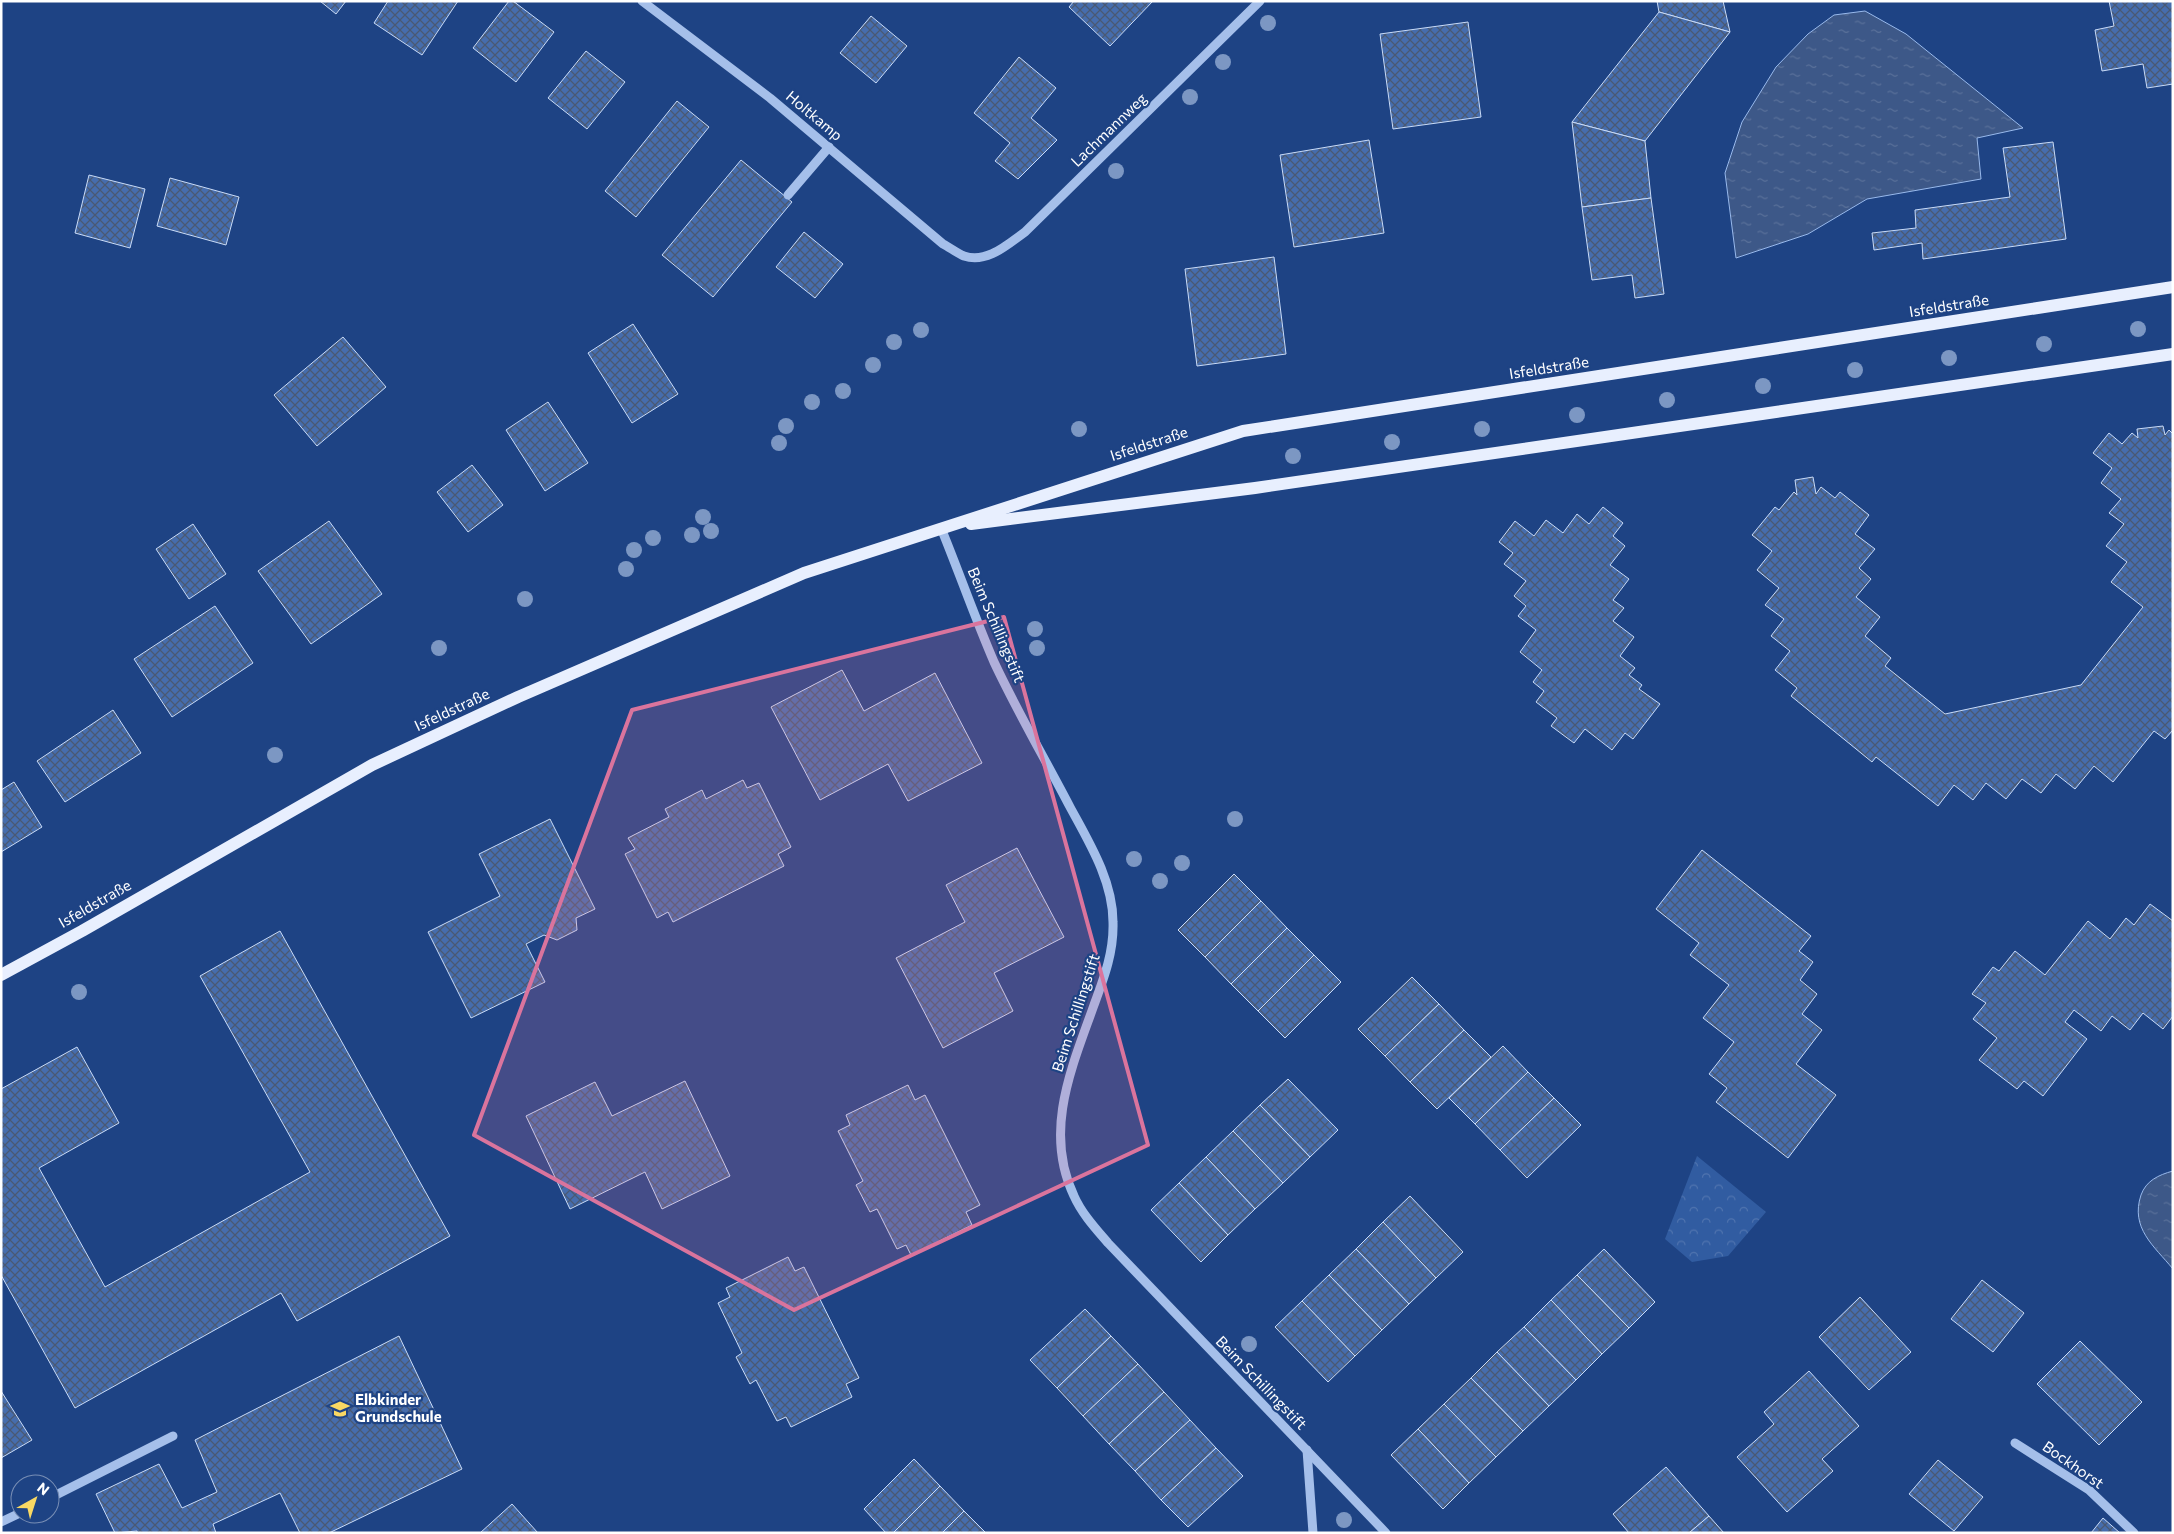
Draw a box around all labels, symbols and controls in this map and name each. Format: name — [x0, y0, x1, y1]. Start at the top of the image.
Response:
street label: Holtkamp — [783, 86, 847, 144]
street label: Lachmannweg — [1067, 89, 1150, 170]
street label: Isfeldstraße — [1908, 290, 1990, 320]
street label: Isfeldstraße — [1508, 352, 1590, 382]
street label: Isfeldstraße — [1108, 422, 1190, 464]
street label: Beim Schillingstift — [965, 564, 1029, 685]
street label: Isfeldstraße — [411, 684, 492, 734]
street label: Isfeldstraße — [55, 875, 134, 931]
street label: Beim Schillingstift — [1047, 951, 1103, 1074]
street label: Beim Schillingstift — [1212, 1332, 1311, 1433]
place label: Elbkinder Grundschule — [355, 1390, 442, 1425]
school or university icon: Elbkinder Grundschule — [329, 1398, 351, 1420]
street label: Bockhorst — [2040, 1437, 2108, 1492]
north arrow — [10, 1474, 60, 1524]
text: N — [34, 1479, 53, 1498]

